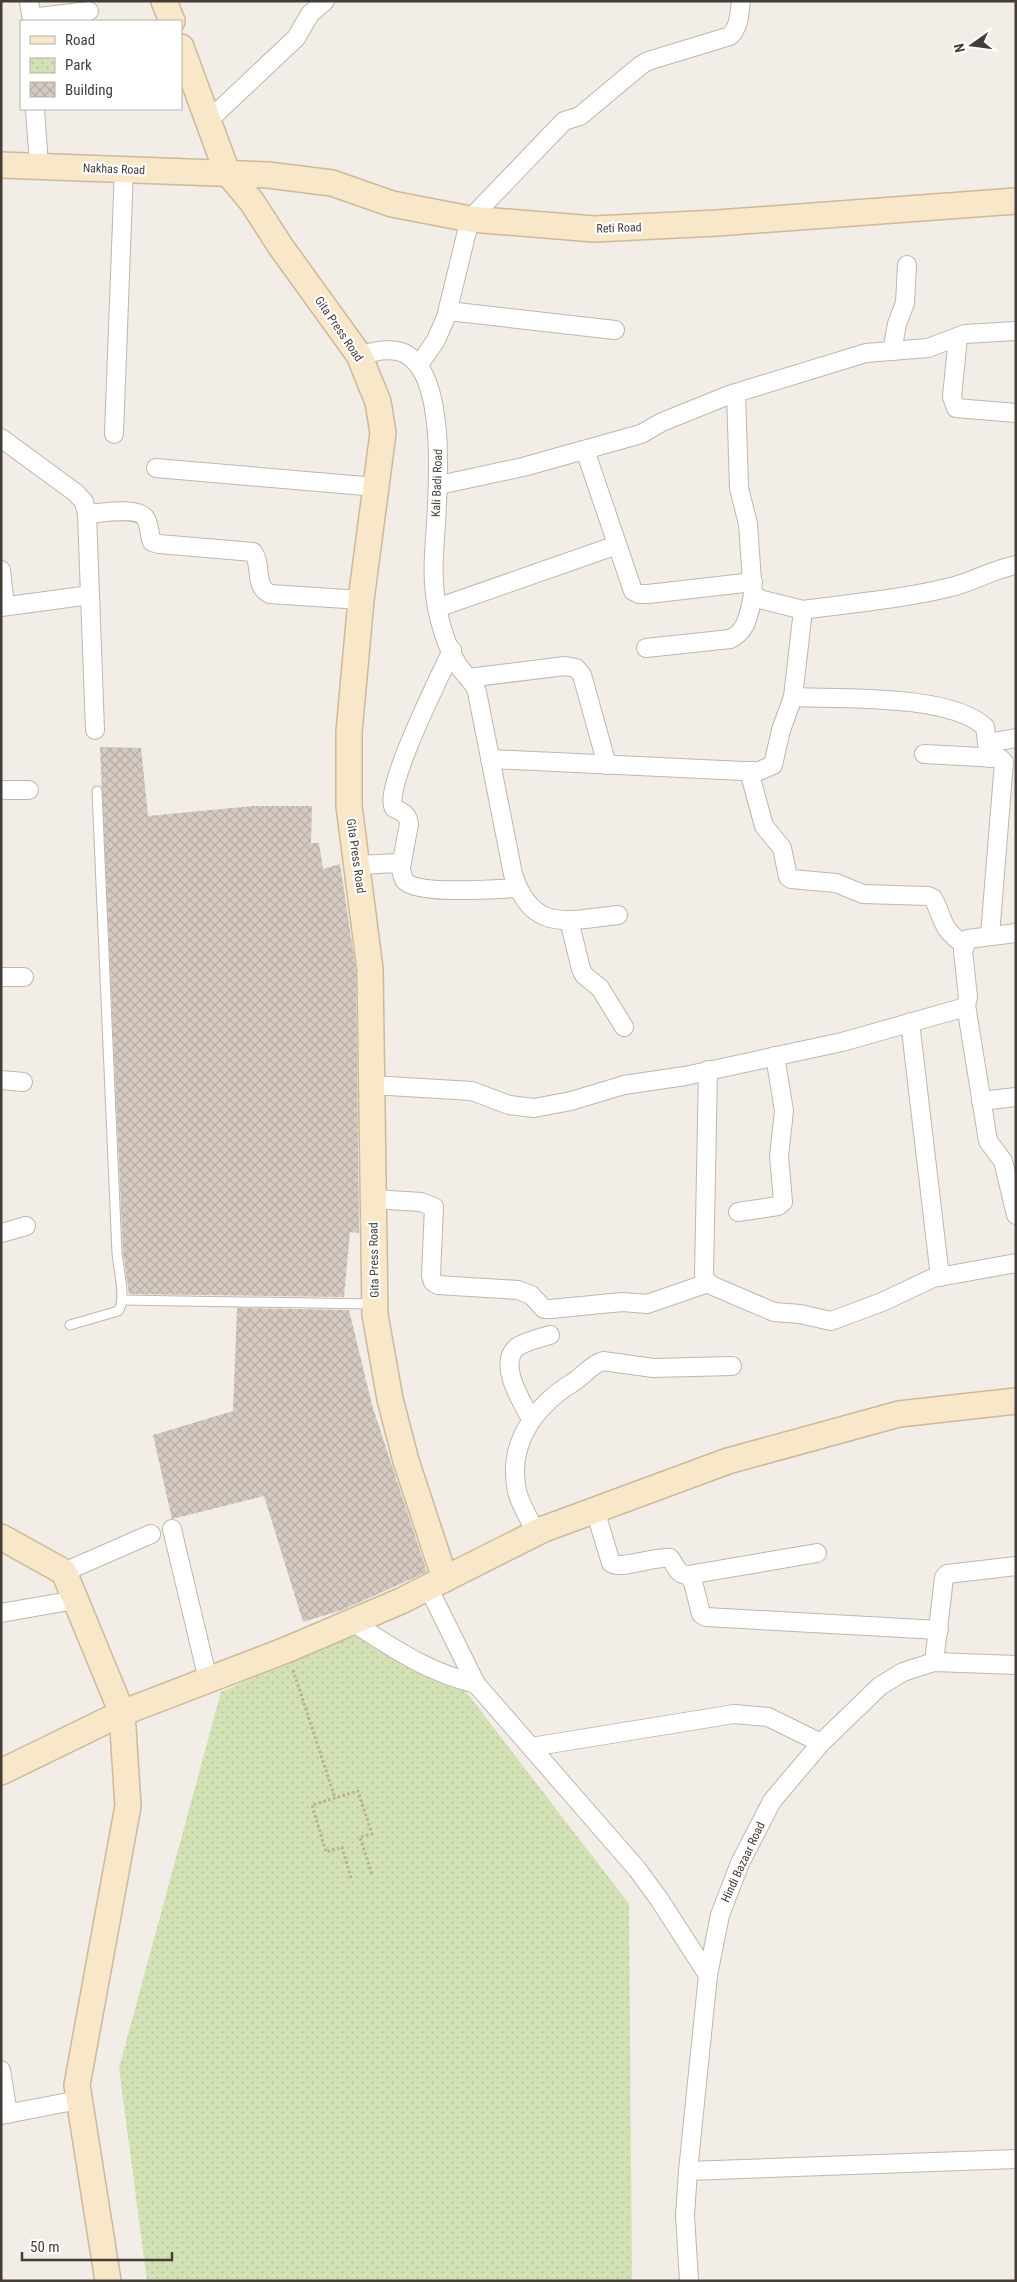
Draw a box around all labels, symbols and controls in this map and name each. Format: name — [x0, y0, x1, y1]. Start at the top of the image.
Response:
legend — [20, 20, 182, 110]
north arrow — [947, 20, 997, 70]
text: Road — [65, 31, 95, 49]
text: N — [951, 42, 968, 54]
text: Park — [65, 56, 92, 74]
text: Building — [65, 81, 113, 99]
street label: Nakhas Road — [83, 161, 145, 177]
street label: Reti Road — [596, 220, 642, 236]
street label: Gita Press Road — [312, 294, 366, 364]
street label: Kali Badi Road — [429, 449, 445, 517]
street label: Gita Press Road — [344, 818, 368, 894]
street label: Gita Press Road — [366, 1222, 382, 1298]
street label: Hindi Bazaar Road — [718, 1820, 768, 1904]
scale bar — [22, 2230, 172, 2262]
text: 50 m — [30, 2238, 60, 2256]

